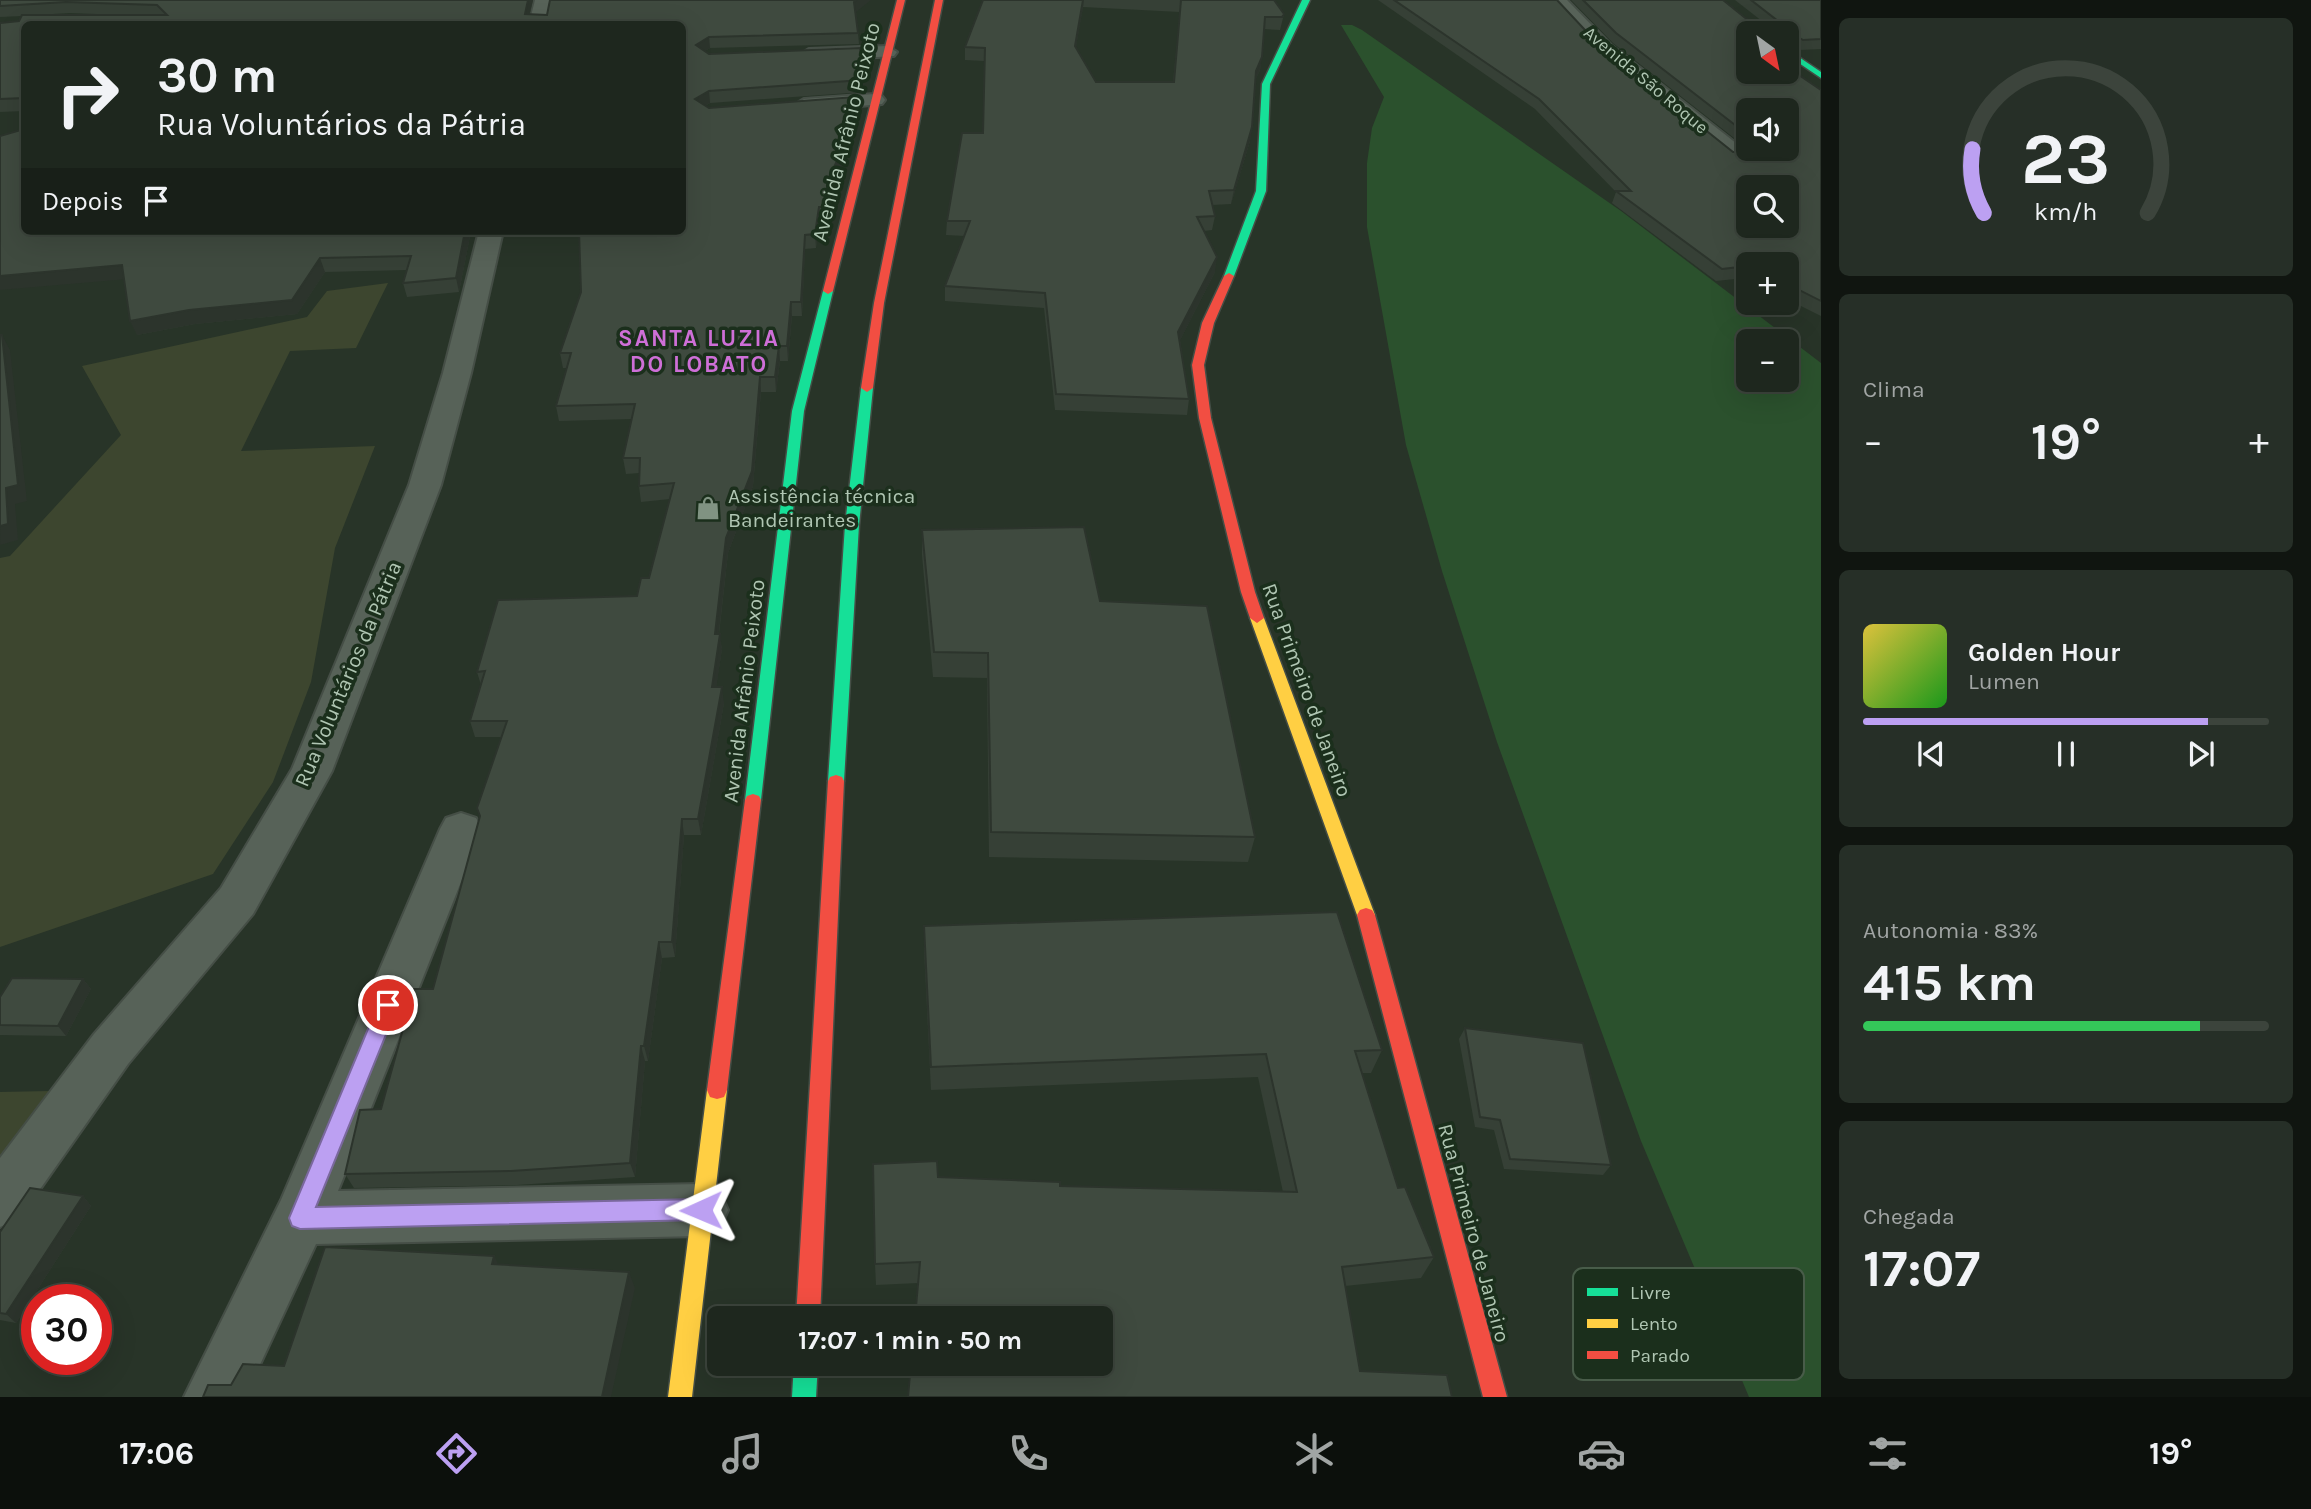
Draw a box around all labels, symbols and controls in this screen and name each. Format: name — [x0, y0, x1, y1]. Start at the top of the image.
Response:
street label: Avenida Afrânio Peixoto — [807, 20, 885, 244]
north arrow — [1736, 21, 1799, 84]
map controls — [1736, 21, 1799, 392]
street label: Avenida São Roque — [1579, 22, 1713, 138]
text: 30 m — [157, 47, 277, 104]
icon: right — [42, 49, 133, 140]
button: sound — [1736, 98, 1799, 161]
text: Rua Voluntários da Pátria — [157, 106, 526, 143]
text: 23 — [2021, 116, 2111, 201]
button: search — [1736, 175, 1799, 238]
icon: arrive — [137, 182, 175, 220]
text: Depois — [42, 186, 123, 217]
text: km/h — [2034, 197, 2098, 226]
button: + — [1736, 252, 1799, 315]
district label: SANTA LUZIA DO LOBATO — [618, 325, 780, 378]
button: − — [1736, 329, 1799, 392]
text: Clima — [1863, 376, 1925, 403]
text: 19° — [2031, 411, 2101, 472]
text: − — [1863, 419, 1883, 464]
text: + — [2249, 419, 2269, 464]
place label: Assistência técnica Bandeirantes — [728, 484, 915, 532]
shop icon: Assistência técnica Bandeirantes — [694, 494, 722, 522]
street label: Rua Voluntários da Pátria — [290, 558, 406, 790]
street label: Avenida Afrânio Peixoto — [718, 578, 770, 804]
street label: Rua Primeiro de Janeiro — [1257, 580, 1357, 800]
text: Golden Hour — [1968, 637, 2120, 668]
text: Lumen — [1968, 668, 2040, 695]
icon: previous — [1912, 735, 1950, 773]
icon: pause — [2047, 735, 2085, 773]
icon: next — [2182, 735, 2220, 773]
text: Autonomia · 83% — [1863, 917, 2038, 944]
text: 415 km — [1863, 952, 2036, 1013]
pin — [358, 975, 418, 1035]
icon: arrive — [369, 986, 407, 1024]
street label: Rua Primeiro de Janeiro — [1433, 1121, 1515, 1345]
position arrow — [664, 1173, 738, 1247]
text: Chegada — [1863, 1203, 1955, 1230]
text: 17:07 — [1863, 1238, 1980, 1299]
legend — [1573, 1268, 1804, 1380]
text: Livre — [1630, 1282, 1671, 1304]
speed limit sign: 30 — [21, 1284, 112, 1375]
text: Lento — [1630, 1313, 1678, 1335]
text: 17:07 · 1 min · 50 m — [798, 1325, 1022, 1356]
text: Parado — [1630, 1345, 1690, 1367]
icon: directions — [432, 1429, 481, 1478]
icon: music — [718, 1429, 767, 1478]
icon: phone — [1004, 1429, 1053, 1478]
icon: climate — [1290, 1429, 1339, 1478]
icon: car — [1577, 1429, 1626, 1478]
icon: filters — [1863, 1429, 1912, 1478]
text: 17:06 — [119, 1435, 194, 1472]
text: 19° — [2149, 1435, 2192, 1472]

